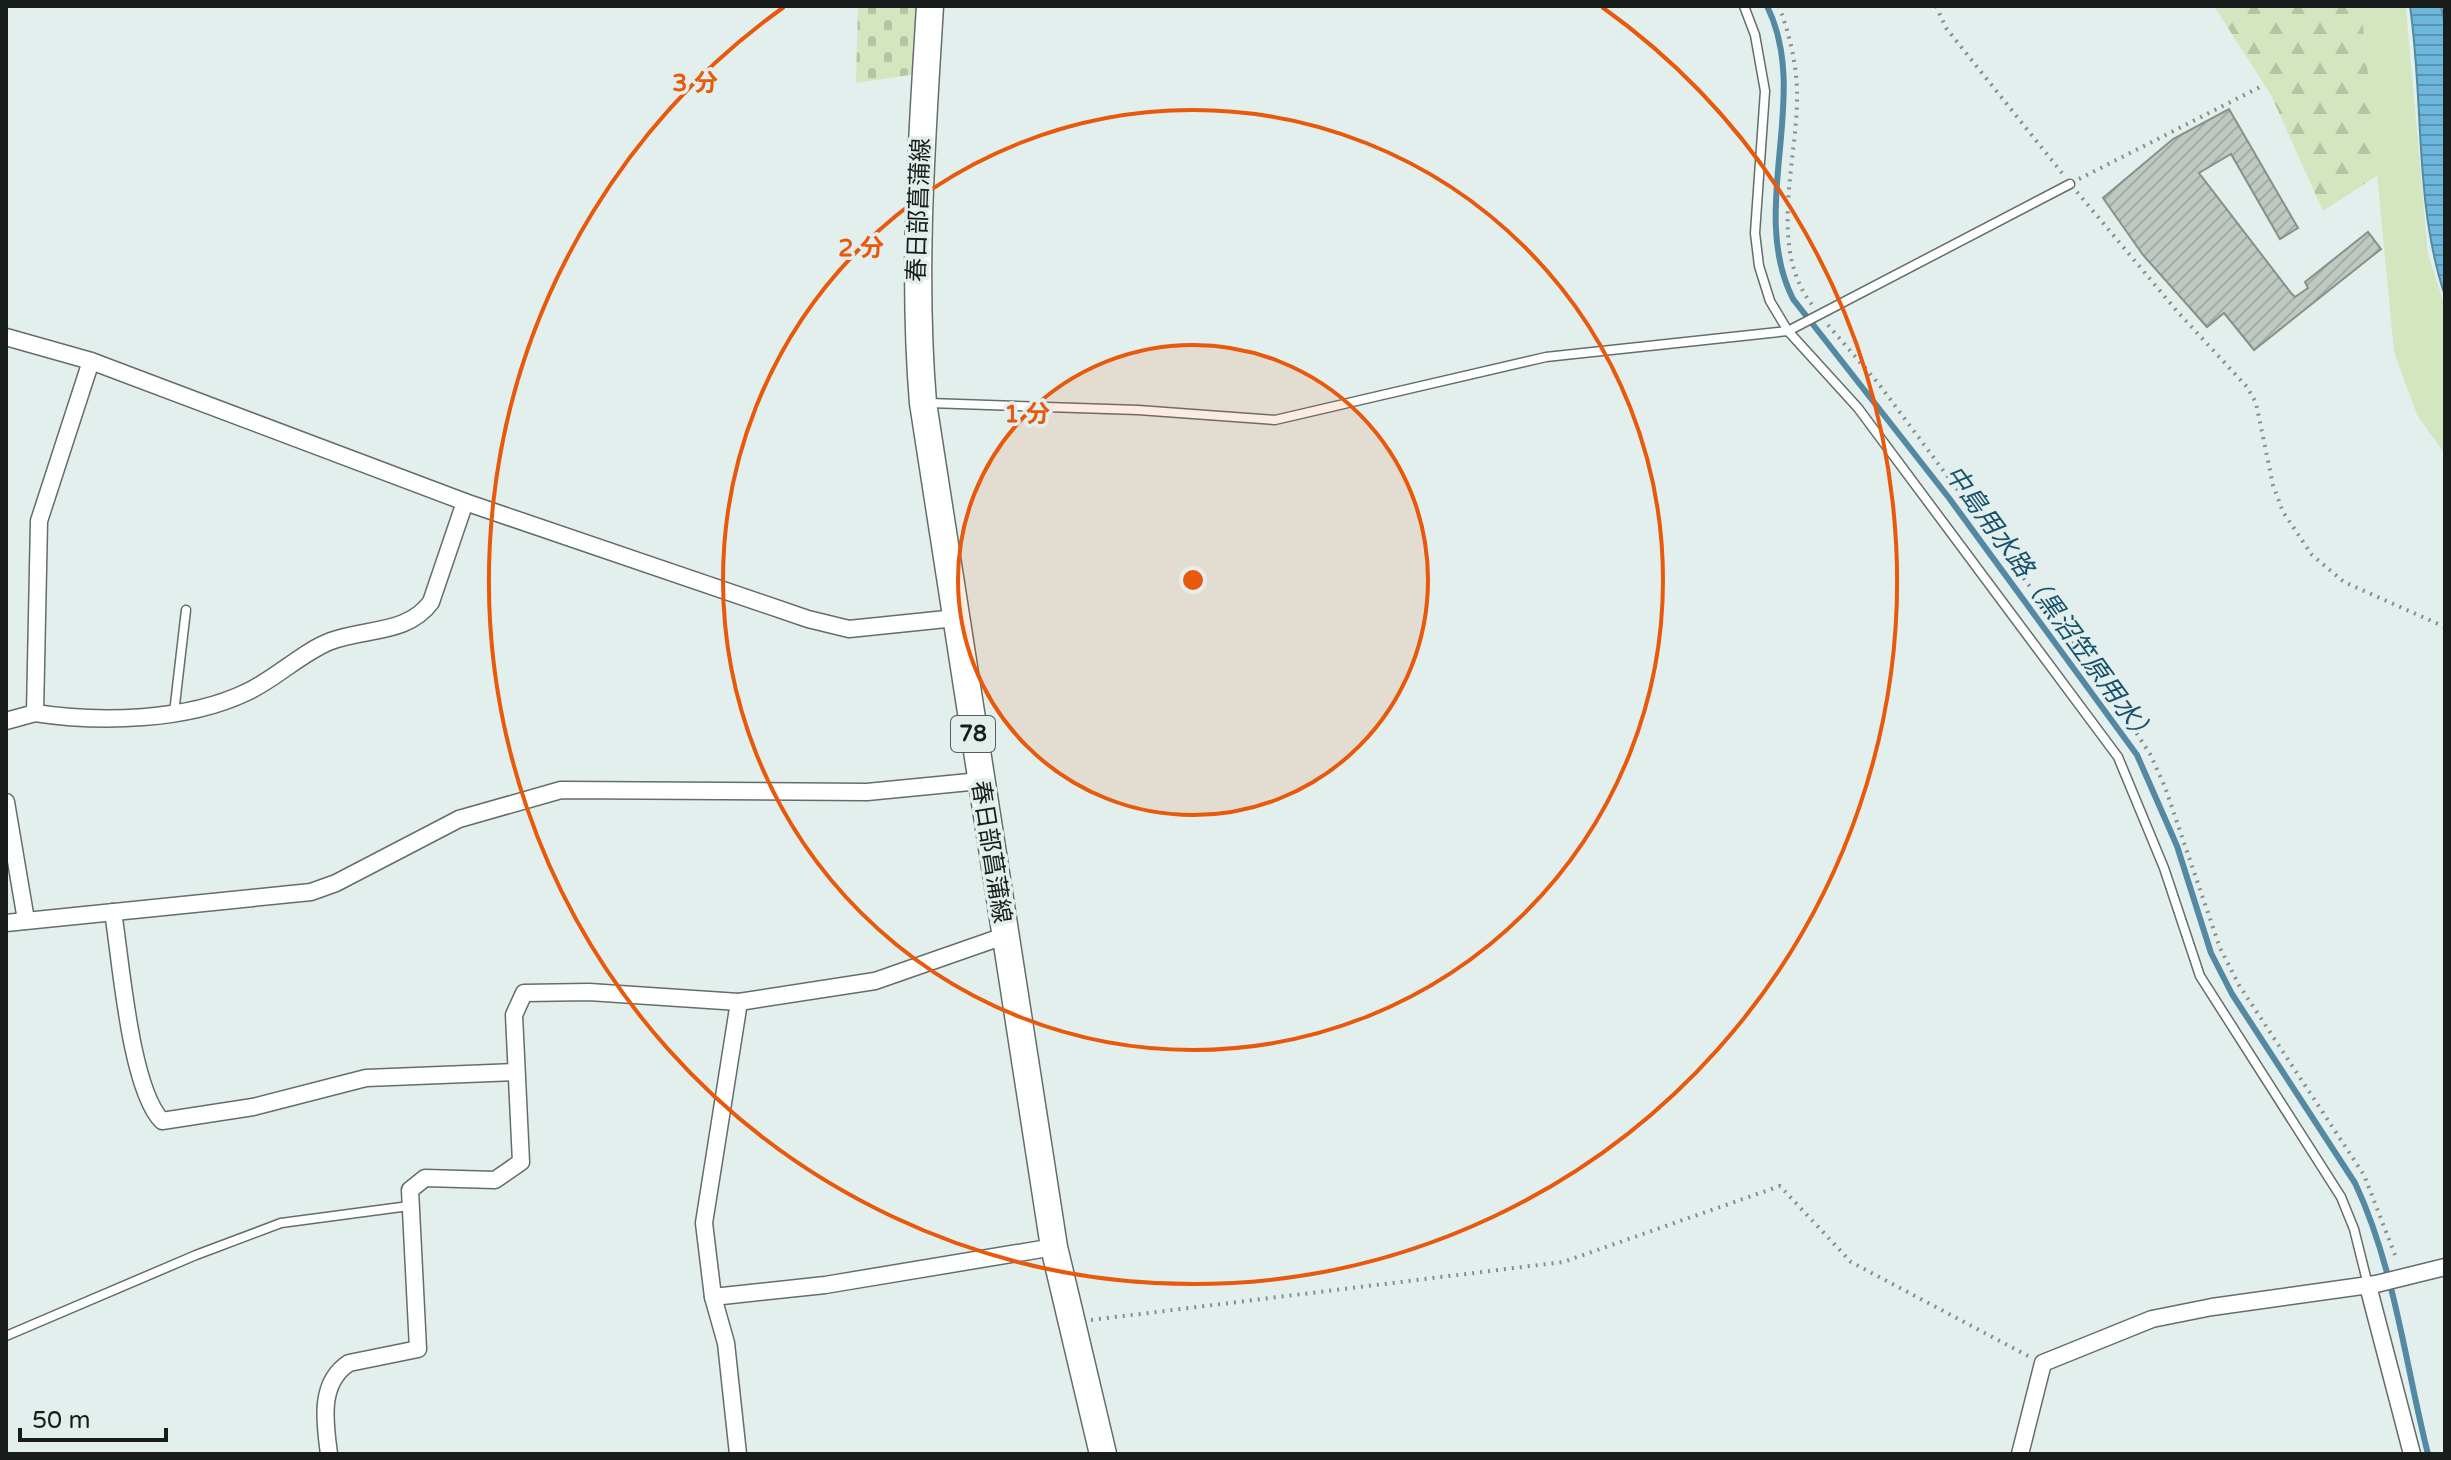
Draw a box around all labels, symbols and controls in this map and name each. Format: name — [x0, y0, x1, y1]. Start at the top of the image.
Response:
text: 3 分 — [672, 69, 718, 98]
street label: 春日部菖蒲線 — [902, 138, 936, 282]
text: 2 分 — [838, 234, 884, 263]
text: 1 分 — [1004, 400, 1050, 429]
water label: 中島用水路（黒沼笠原用水） — [1938, 459, 2162, 751]
centre of rings — [1179, 566, 1207, 594]
road number: 78 — [951, 716, 995, 752]
street label: 春日部菖蒲線 — [965, 779, 1017, 925]
scale bar — [20, 1392, 166, 1442]
text: 50 m — [32, 1406, 90, 1435]

